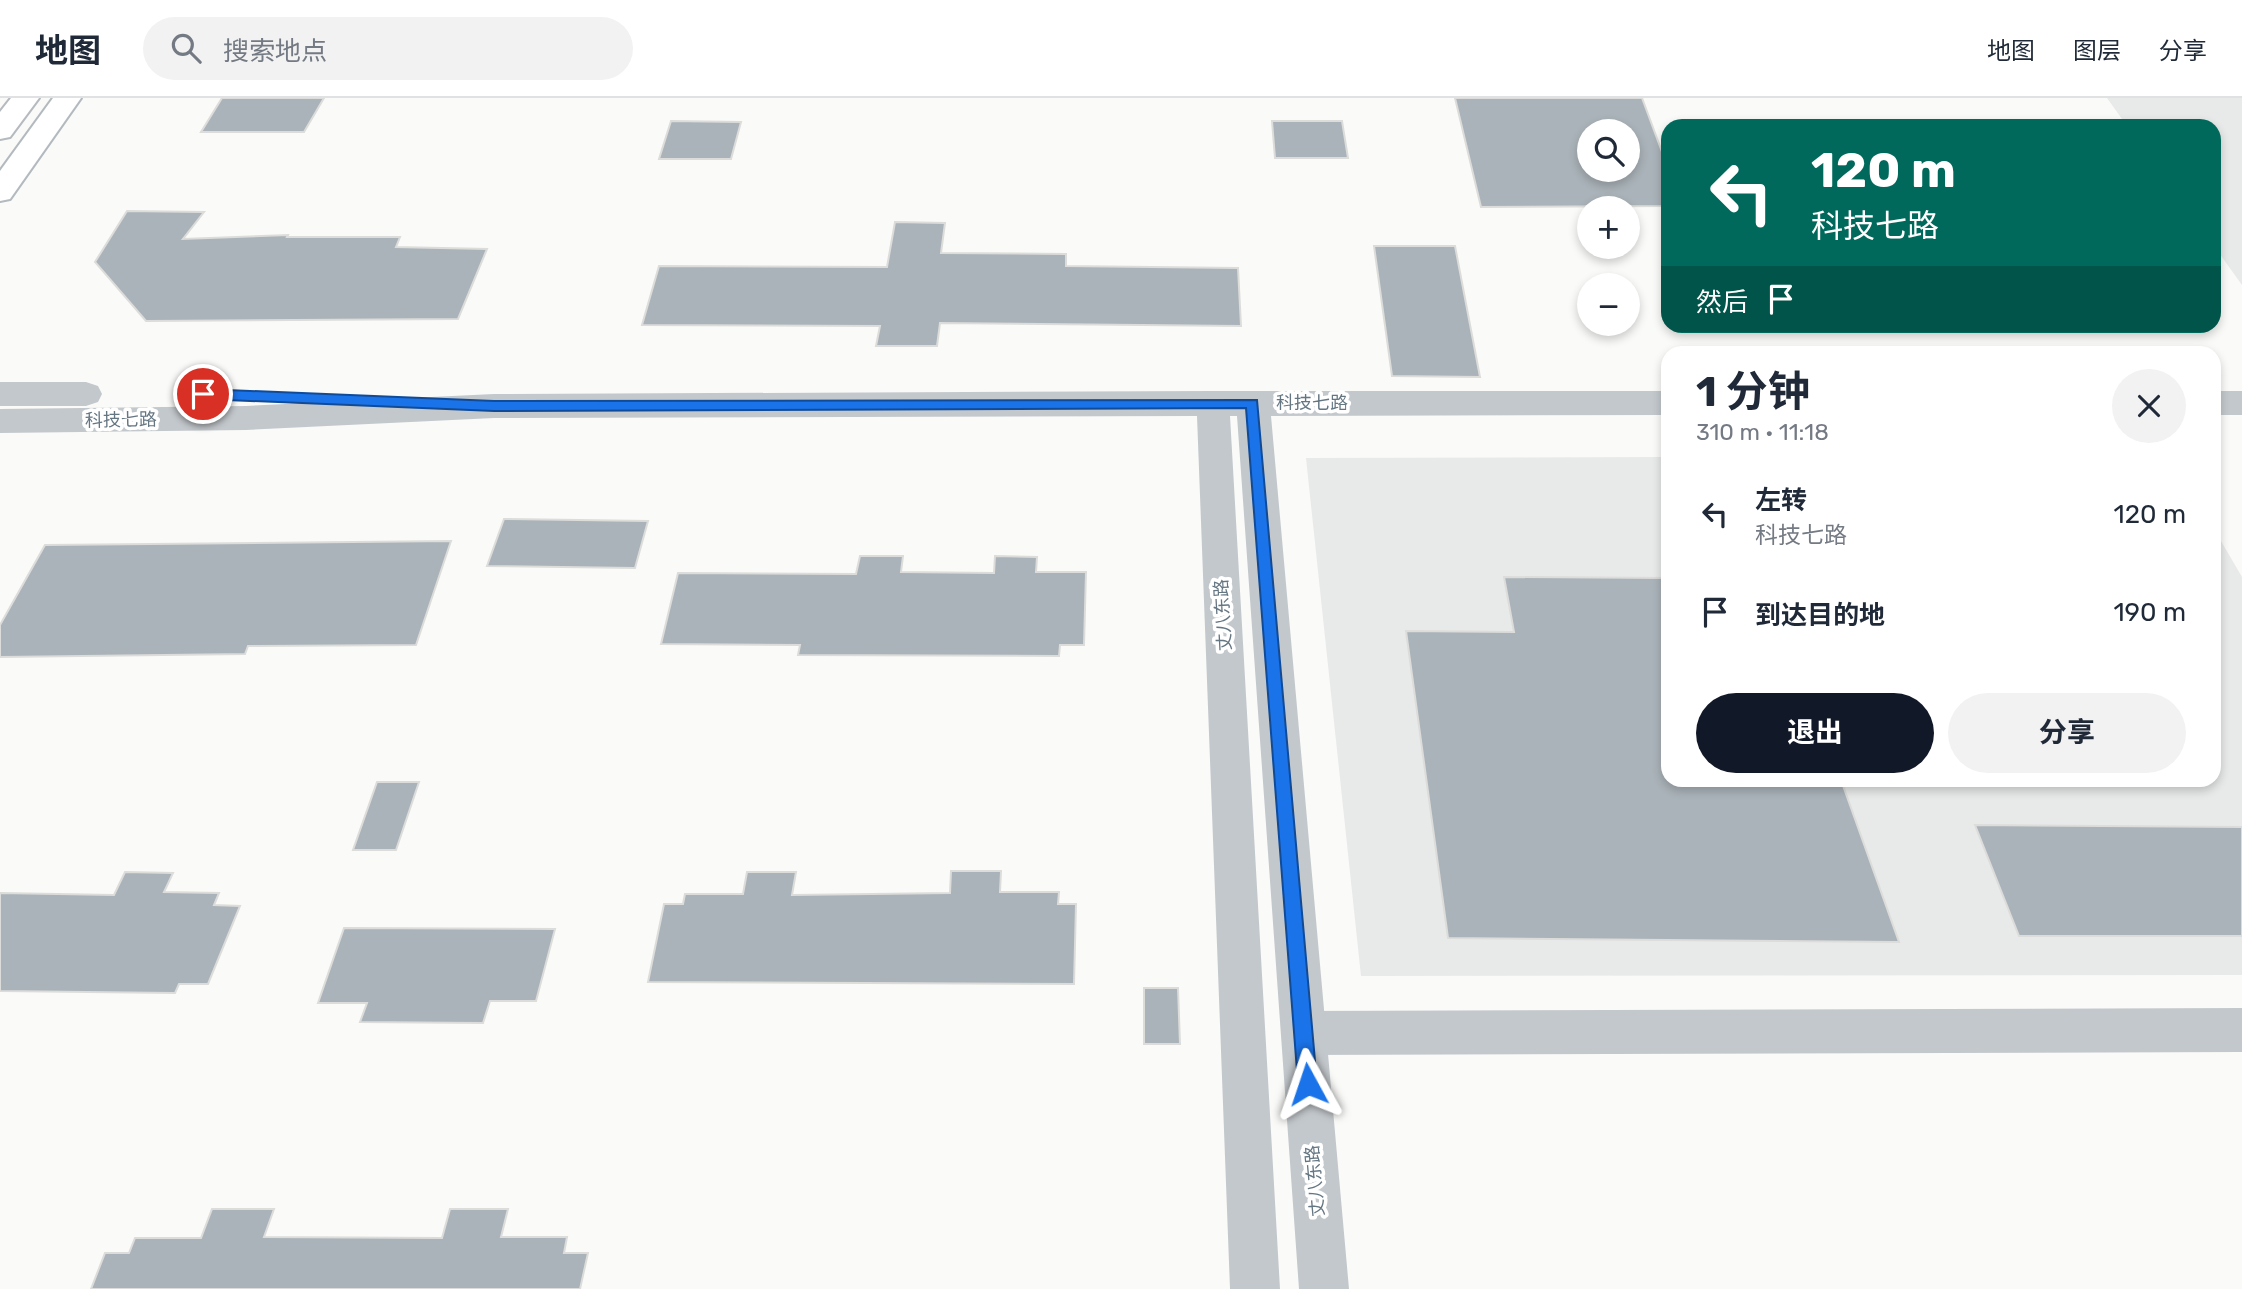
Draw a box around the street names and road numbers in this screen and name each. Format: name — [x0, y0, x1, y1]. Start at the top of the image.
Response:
street label: 科技七路 — [1276, 392, 1348, 414]
street label: 科技七路 — [85, 408, 157, 432]
street label: 丈八东路 — [1210, 578, 1236, 652]
street label: 丈八东路 — [1301, 1144, 1329, 1218]

